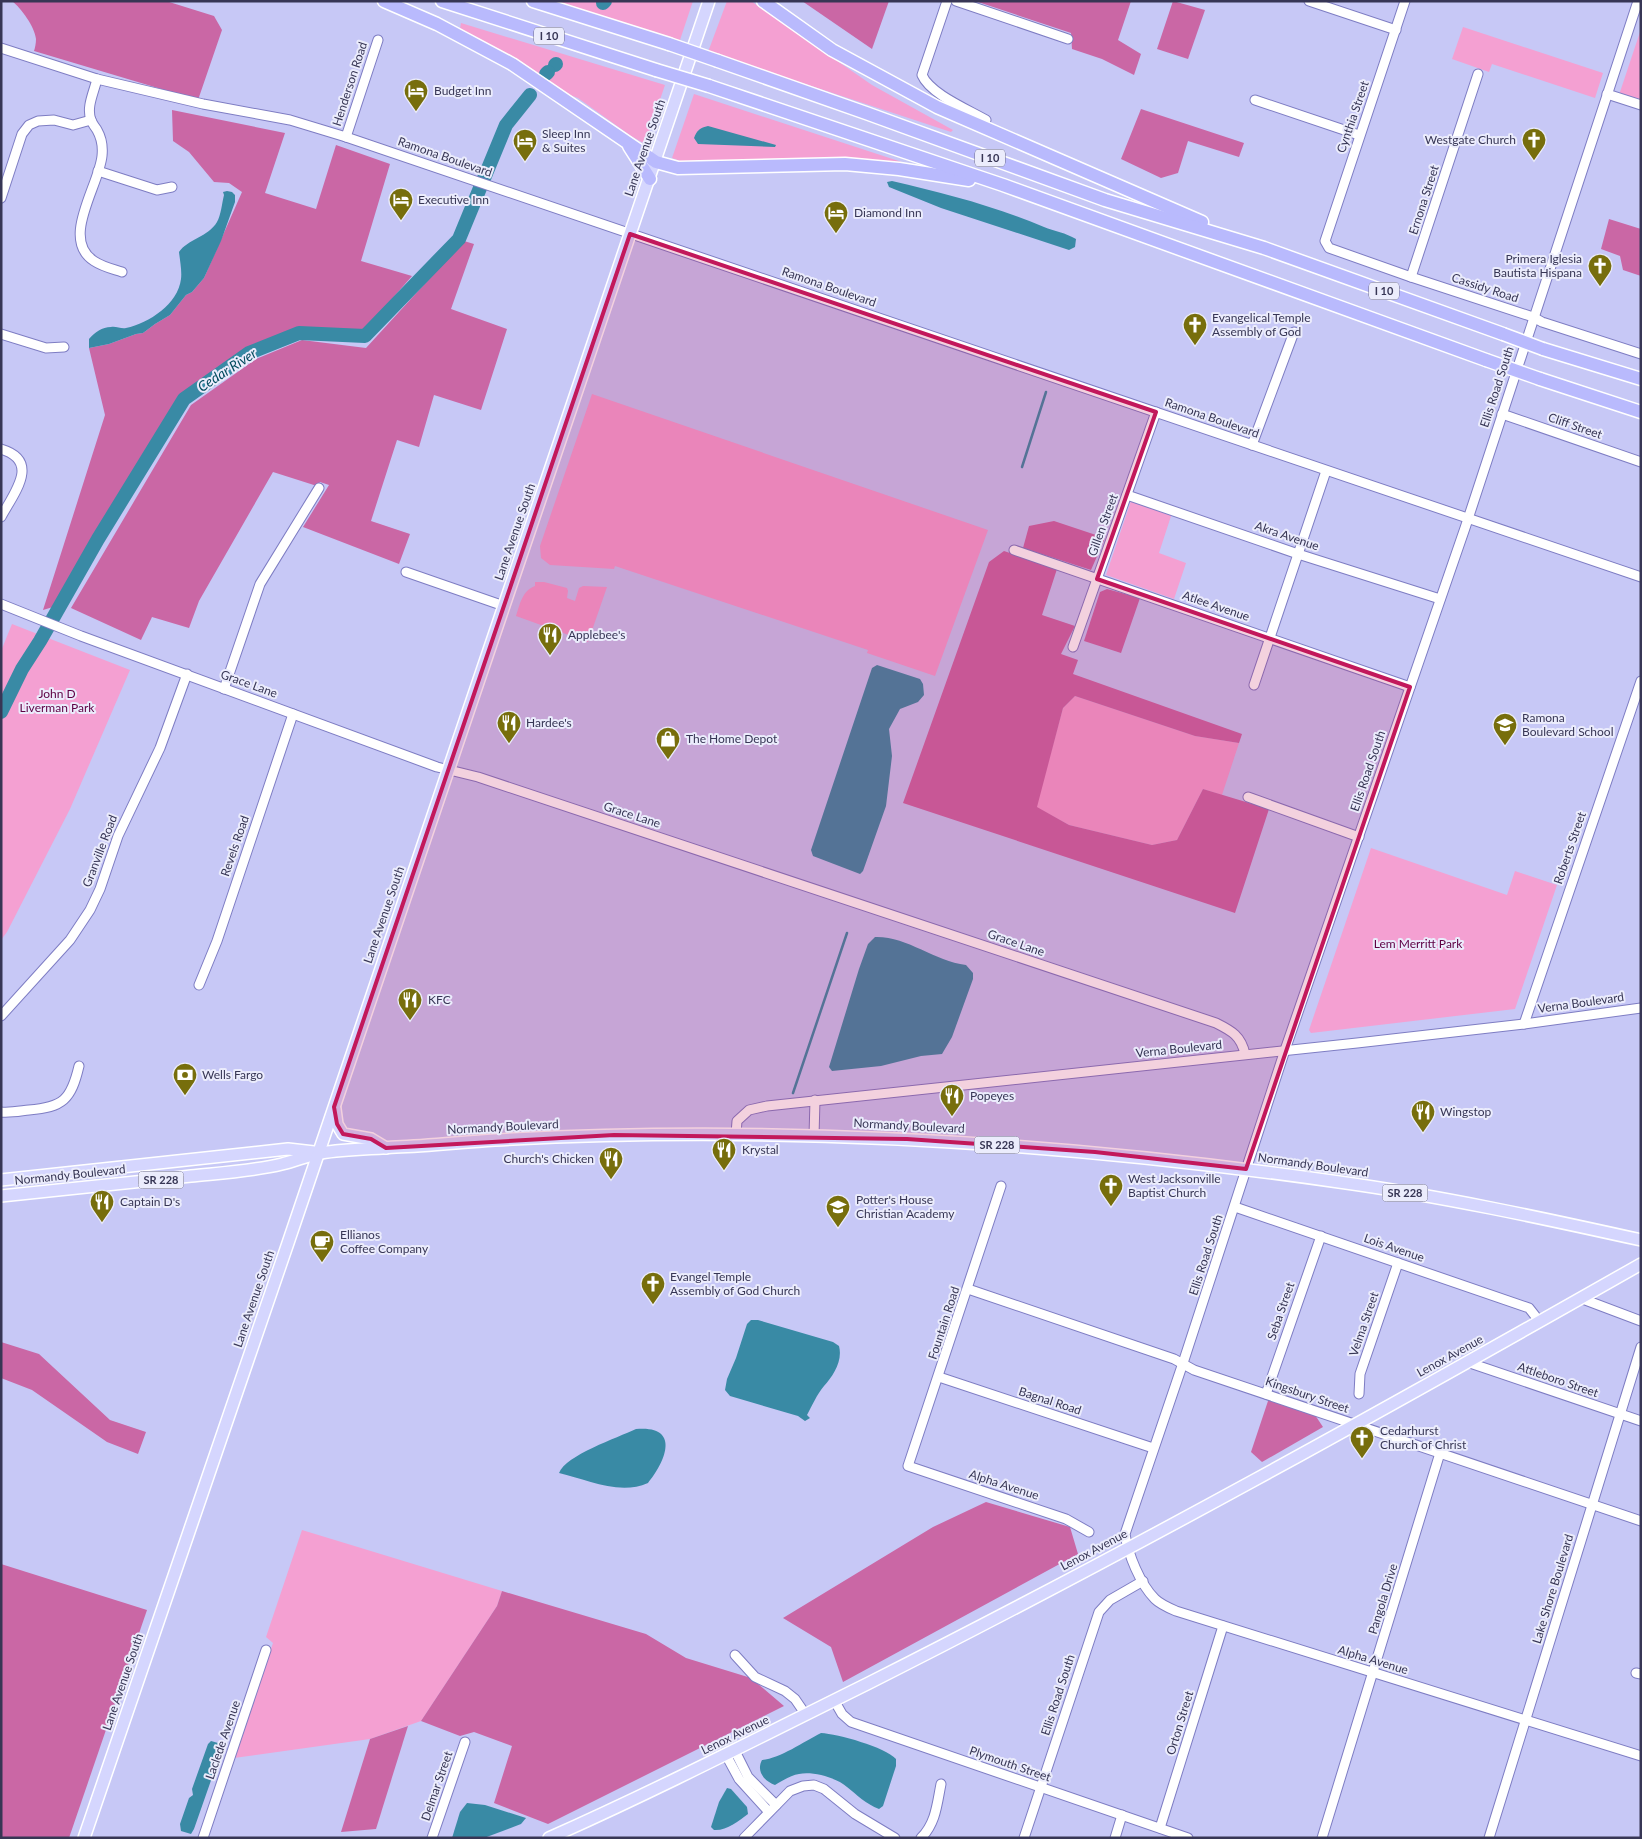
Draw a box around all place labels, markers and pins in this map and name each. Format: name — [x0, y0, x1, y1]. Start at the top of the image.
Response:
hotel icon: Budget Inn — [403, 78, 429, 112]
place label: Budget Inn — [434, 83, 492, 98]
place label: Sleep Inn & Suites — [542, 126, 590, 155]
church icon: Westgate Church — [1521, 127, 1547, 161]
hotel icon: Sleep Inn & Suites — [512, 128, 538, 162]
place label: Westgate Church — [1425, 132, 1516, 147]
hotel icon: Executive Inn — [388, 187, 414, 221]
place label: Executive Inn — [418, 192, 489, 207]
hotel icon: Diamond Inn — [823, 200, 849, 234]
place label: Diamond Inn — [854, 205, 922, 220]
place label: Primera Iglesia Bautista Hispana — [1493, 251, 1582, 280]
church icon: Primera Iglesia Bautista Hispana — [1587, 253, 1613, 287]
place label: Evangelical Temple Assembly of God — [1212, 310, 1311, 339]
church icon: Evangelical Temple Assembly of God — [1182, 312, 1208, 346]
restaurant icon: Applebee's — [537, 622, 563, 656]
place label: Applebee's — [568, 627, 625, 642]
restaurant icon: Hardee's — [496, 710, 522, 744]
place label: Ramona Boulevard School — [1522, 710, 1614, 739]
school or university icon: Ramona Boulevard School — [1492, 712, 1518, 746]
place label: Hardee's — [526, 715, 572, 730]
shop icon: The Home Depot — [655, 726, 681, 760]
place label: The Home Depot — [686, 731, 778, 746]
restaurant icon: KFC — [397, 987, 423, 1021]
place label: KFC — [428, 992, 451, 1007]
bank icon: Wells Fargo — [172, 1062, 198, 1096]
place label: Wells Fargo — [202, 1067, 263, 1082]
restaurant icon: Popeyes — [939, 1083, 965, 1117]
place label: Popeyes — [970, 1088, 1014, 1103]
restaurant icon: Wingstop — [1410, 1099, 1436, 1133]
place label: Wingstop — [1440, 1104, 1491, 1119]
restaurant icon: Krystal — [711, 1137, 737, 1171]
place label: Krystal — [742, 1142, 779, 1157]
restaurant icon: Church's Chicken — [598, 1146, 624, 1180]
place label: Church's Chicken — [503, 1151, 594, 1166]
place label: West Jacksonville Baptist Church — [1128, 1171, 1221, 1200]
church icon: West Jacksonville Baptist Church — [1098, 1173, 1124, 1207]
restaurant icon: Captain D's — [89, 1189, 115, 1223]
place label: Potter's House Christian Academy — [856, 1192, 955, 1221]
place label: Captain D's — [120, 1194, 180, 1209]
school or university icon: Potter's House Christian Academy — [825, 1194, 851, 1228]
place label: Ellianos Coffee Company — [340, 1227, 429, 1256]
cafe icon: Ellianos Coffee Company — [309, 1229, 335, 1263]
place label: Evangel Temple Assembly of God Church — [670, 1269, 800, 1298]
church icon: Evangel Temple Assembly of God Church — [640, 1271, 666, 1305]
place label: Cedarhurst Church of Christ — [1380, 1423, 1467, 1452]
church icon: Cedarhurst Church of Christ — [1349, 1425, 1375, 1459]

